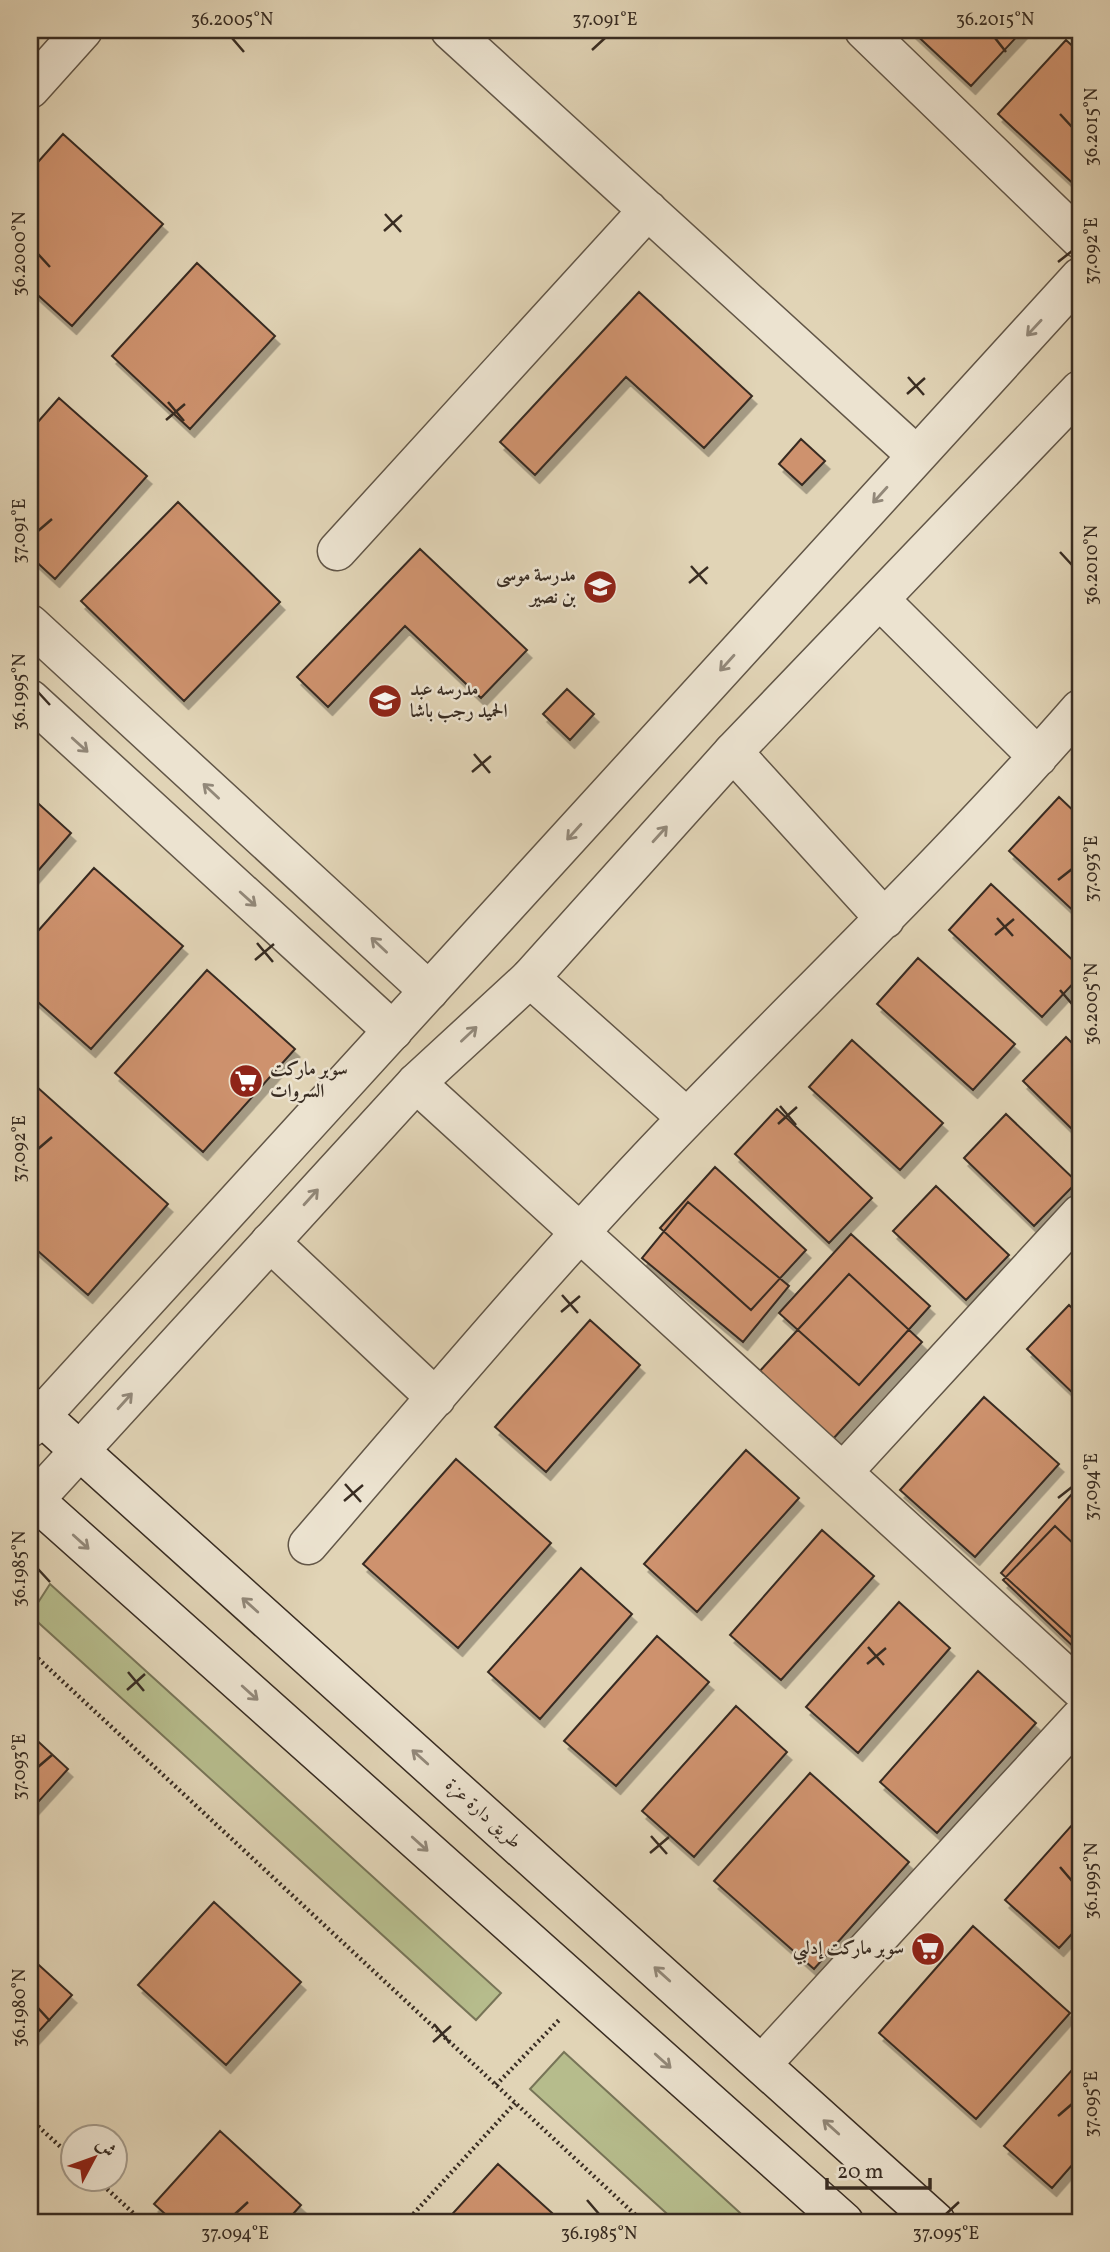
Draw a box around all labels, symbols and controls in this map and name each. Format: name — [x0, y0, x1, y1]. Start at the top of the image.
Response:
text: 36.2005°N — [191, 8, 273, 33]
text: 37.091°E — [572, 8, 638, 33]
text: 36.2015°N — [956, 8, 1034, 33]
text: 36.2015°N — [1080, 88, 1105, 166]
text: 36.2000°N — [8, 212, 33, 296]
text: 37.092°E — [1080, 217, 1105, 285]
one-way arrow — [1026, 319, 1042, 337]
one-way arrow — [872, 486, 888, 504]
text: 37.091°E — [8, 498, 33, 564]
text: 36.2010°N — [1080, 525, 1105, 605]
place label: مدرسة موسى بن نصير — [496, 563, 576, 611]
school or university icon: مدرسة موسى بن نصير — [581, 568, 619, 606]
text: 36.1995°N — [8, 653, 33, 731]
one-way arrow — [719, 654, 735, 672]
place label: مدرسه عبد الحميد رجب باشا — [410, 677, 508, 725]
school or university icon: مدرسه عبد الحميد رجب باشا — [366, 682, 404, 720]
one-way arrow — [71, 737, 88, 754]
one-way arrow — [202, 783, 220, 799]
one-way arrow — [566, 823, 582, 841]
one-way arrow — [652, 825, 668, 843]
text: 37.093°E — [1080, 835, 1105, 903]
one-way arrow — [239, 890, 256, 907]
one-way arrow — [371, 936, 388, 953]
text: 36.2005°N — [1080, 963, 1105, 1045]
one-way arrow — [460, 1025, 477, 1042]
place label: سوبر ماركت السروات — [270, 1057, 348, 1105]
supermarket icon: سوبر ماركت السروات — [227, 1062, 265, 1100]
text: 37.092°E — [8, 1115, 33, 1183]
one-way arrow — [303, 1189, 320, 1206]
one-way arrow — [116, 1393, 133, 1410]
text: 37.094°E — [1080, 1453, 1105, 1521]
text: 36.1985°N — [8, 1531, 33, 1607]
one-way arrow — [71, 1533, 89, 1549]
one-way arrow — [241, 1597, 259, 1613]
one-way arrow — [241, 1685, 259, 1701]
text: 37.093°E — [8, 1733, 33, 1801]
one-way arrow — [411, 1749, 429, 1765]
street label: طريق دارة عزة — [439, 1773, 527, 1855]
one-way arrow — [411, 1836, 429, 1852]
text: 36.1995°N — [1080, 1842, 1105, 1920]
supermarket icon: سوبر ماركت إدلبي — [909, 1930, 947, 1968]
place label: سوبر ماركت إدلبي — [793, 1936, 904, 1965]
one-way arrow — [653, 1966, 671, 1982]
text: 36.1980°N — [8, 1969, 33, 2047]
one-way arrow — [654, 2053, 672, 2069]
text: 37.095°E — [1080, 2070, 1105, 2137]
one-way arrow — [823, 2118, 840, 2135]
north arrow — [60, 2122, 130, 2192]
text: ش — [89, 2133, 121, 2164]
scale bar — [827, 2147, 930, 2191]
text: 20 m — [837, 2158, 883, 2187]
text: 37.094°E — [201, 2222, 269, 2247]
text: 36.1985°N — [561, 2222, 637, 2247]
text: 37.095°E — [913, 2222, 980, 2247]

